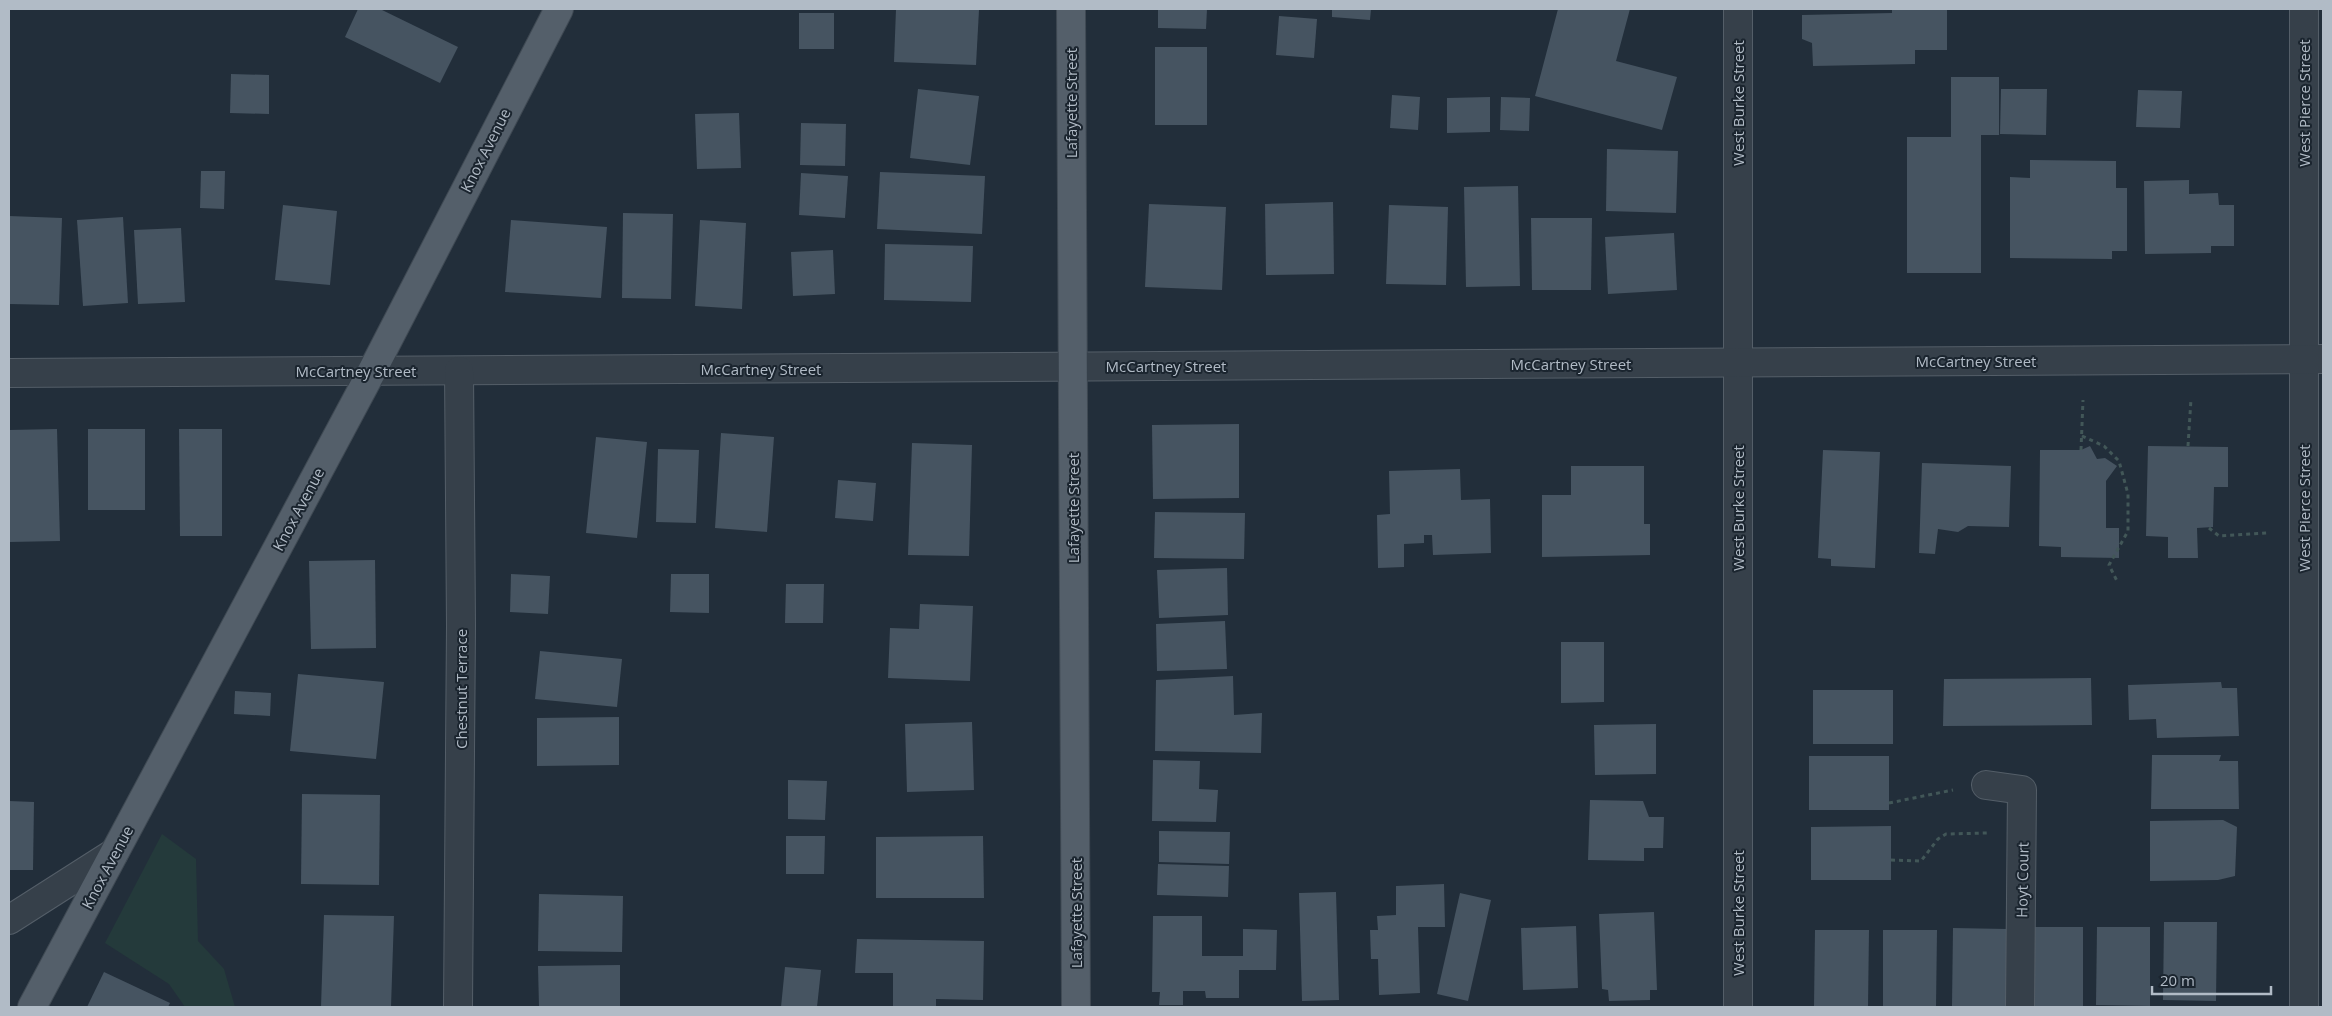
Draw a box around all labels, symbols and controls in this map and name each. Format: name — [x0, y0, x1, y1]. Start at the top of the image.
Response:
street label: West Pierce Street — [2294, 39, 2314, 167]
street label: West Burke Street — [1728, 40, 1748, 166]
street label: Lafayette Street — [1061, 48, 1081, 158]
street label: Knox Avenue — [455, 105, 515, 195]
street label: McCartney Street — [1916, 351, 2036, 371]
street label: McCartney Street — [1511, 354, 1631, 374]
street label: McCartney Street — [1106, 356, 1226, 376]
street label: McCartney Street — [701, 359, 821, 379]
street label: McCartney Street — [296, 361, 416, 381]
street label: West Pierce Street — [2294, 444, 2314, 572]
street label: West Burke Street — [1728, 445, 1748, 571]
street label: Lafayette Street — [1063, 453, 1083, 563]
street label: Knox Avenue — [268, 464, 328, 554]
street label: Chestnut Terrace — [451, 629, 471, 749]
street label: Knox Avenue — [77, 822, 137, 912]
street label: Hoyt Court — [2011, 842, 2033, 918]
street label: West Burke Street — [1728, 850, 1748, 976]
street label: Lafayette Street — [1066, 858, 1086, 968]
scale bar — [2152, 964, 2271, 996]
text: 20 m — [2160, 970, 2195, 990]

